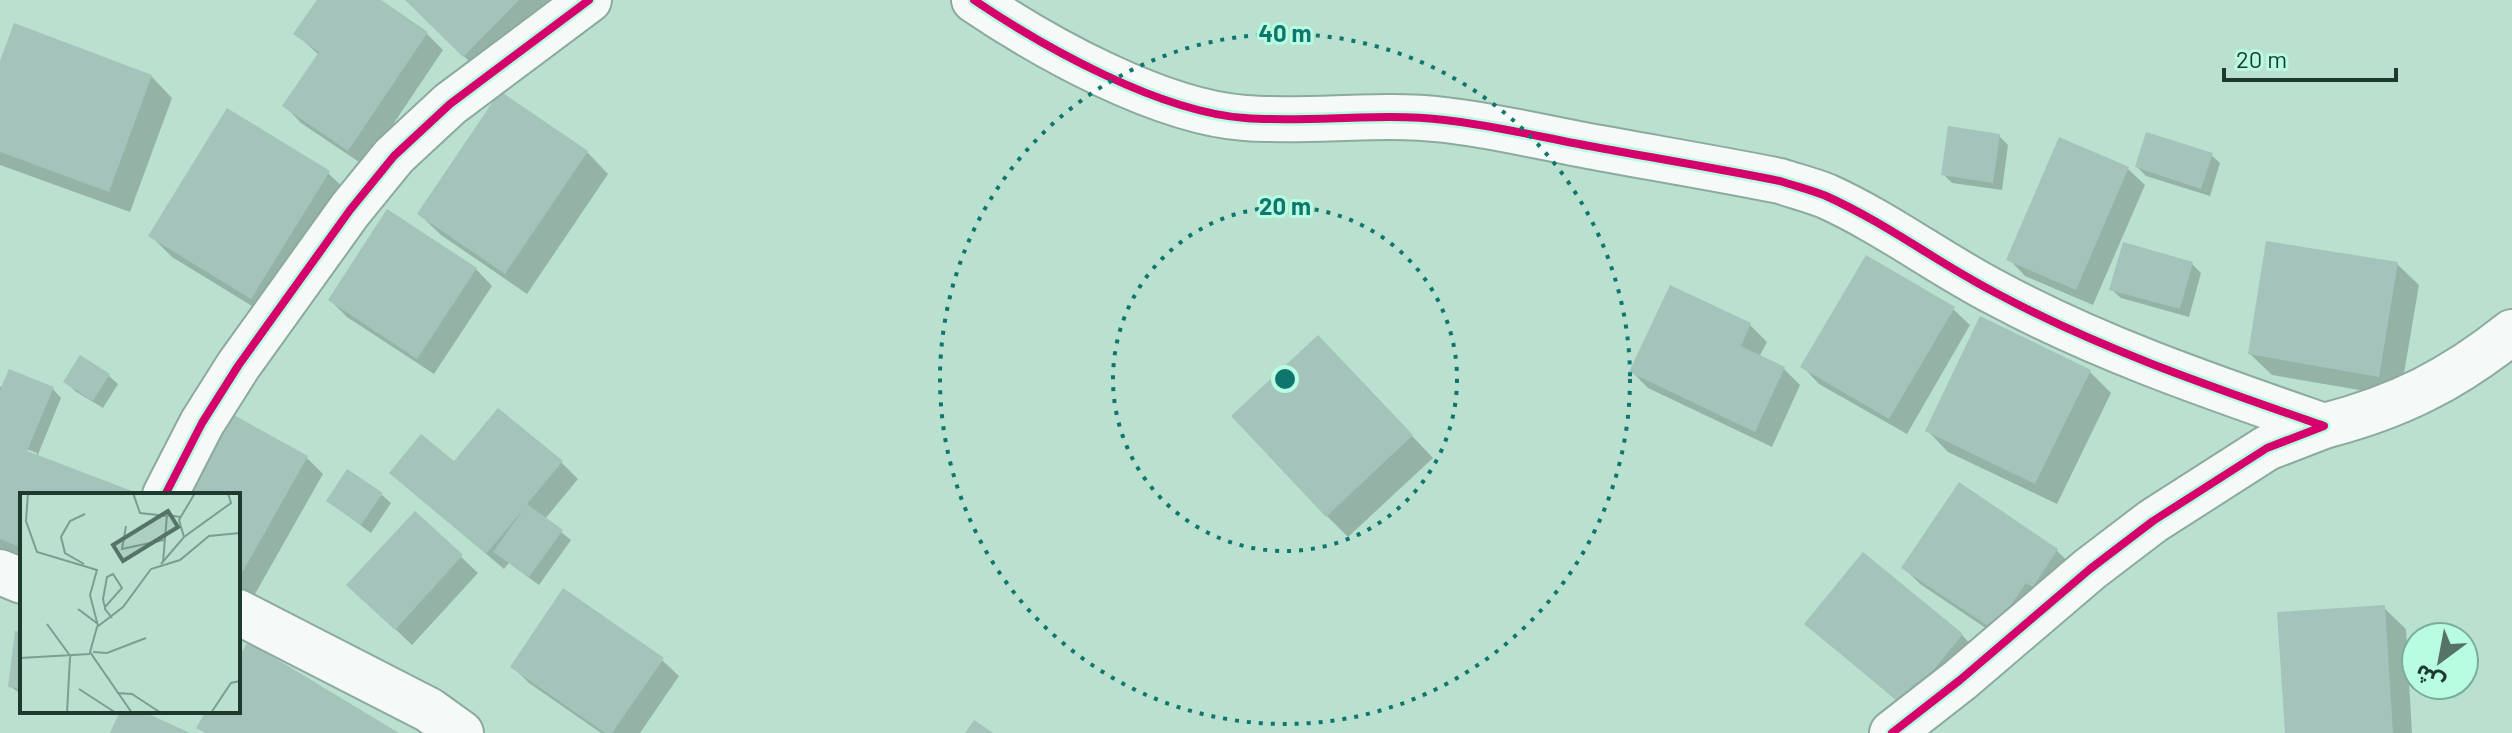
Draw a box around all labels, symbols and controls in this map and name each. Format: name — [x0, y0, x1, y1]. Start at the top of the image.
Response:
text: 40 m — [1258, 18, 1312, 47]
scale bar — [2224, 32, 2396, 82]
text: 20 m — [2236, 44, 2287, 73]
text: 20 m — [1259, 191, 1311, 220]
centre of rings — [1271, 365, 1299, 393]
inset map — [20, 493, 240, 713]
north arrow — [2400, 621, 2480, 701]
text: ش — [2409, 659, 2449, 698]

